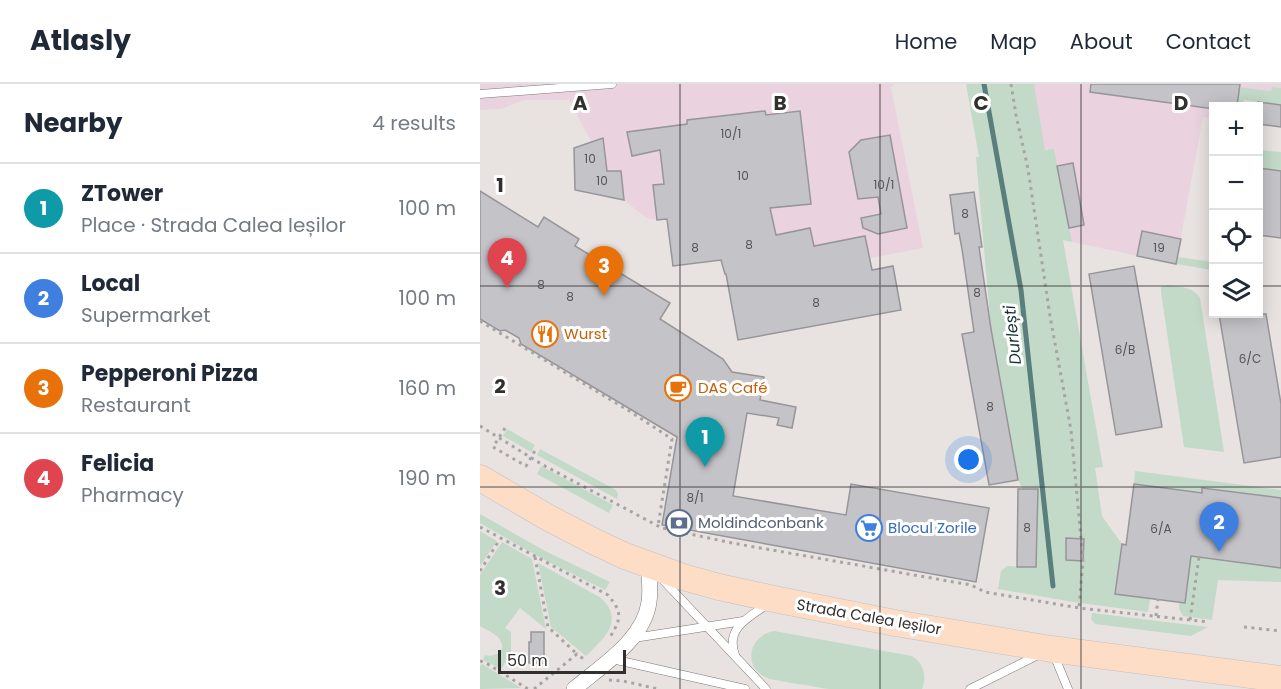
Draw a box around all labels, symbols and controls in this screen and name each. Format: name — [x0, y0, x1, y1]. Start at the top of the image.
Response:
text: Atlasly — [30, 21, 131, 60]
text: Home — [895, 27, 957, 56]
text: Map — [990, 27, 1037, 56]
text: About — [1070, 27, 1133, 56]
text: Contact — [1166, 27, 1251, 56]
text: A — [573, 89, 588, 117]
text: B — [773, 89, 787, 117]
text: C — [973, 89, 989, 117]
text: D — [1174, 89, 1188, 117]
map controls — [1209, 102, 1263, 318]
button: + — [1209, 102, 1263, 156]
text: Nearby — [24, 105, 122, 141]
text: 4 results — [372, 109, 456, 137]
house number: 10/1 — [721, 125, 741, 142]
house number: 10 — [584, 150, 596, 167]
button: − — [1209, 156, 1263, 210]
house number: 10 — [737, 167, 749, 184]
text: 1 — [496, 171, 504, 199]
house number: 10 — [596, 172, 608, 189]
house number: 10/1 — [874, 176, 894, 193]
text: ZTower — [81, 178, 163, 209]
text: 1 — [40, 194, 47, 222]
text: 100 m — [399, 194, 456, 222]
house number: 8 — [961, 205, 969, 222]
button: locate — [1209, 210, 1263, 264]
text: Place · Strada Calea Ieșilor — [81, 211, 346, 239]
house number: 8 — [745, 236, 753, 253]
pin: 4 — [488, 238, 526, 288]
house number: 8 — [691, 239, 699, 256]
house number: 19 — [1153, 239, 1165, 256]
pin: 3 — [584, 246, 624, 296]
button: layers — [1209, 264, 1263, 318]
text: Local — [81, 268, 140, 299]
house number: 8 — [537, 276, 545, 293]
text: 2 — [38, 284, 49, 312]
text: 100 m — [399, 284, 456, 312]
house number: 8 — [973, 284, 981, 301]
house number: 8 — [566, 288, 574, 305]
house number: 8 — [812, 294, 820, 311]
text: Supermarket — [81, 301, 210, 329]
water label: Durlești — [998, 303, 1027, 366]
restaurant icon: Wurst — [530, 319, 560, 349]
place label: Wurst — [564, 323, 607, 344]
house number: 6/B — [1115, 341, 1135, 358]
house number: 6/C — [1239, 350, 1261, 367]
text: Pepperoni Pizza — [81, 358, 258, 389]
text: 2 — [494, 372, 506, 400]
cafe icon: DAS Café — [663, 373, 693, 403]
text: 3 — [37, 374, 50, 402]
text: 160 m — [398, 374, 456, 402]
place label: DAS Café — [698, 377, 767, 398]
text: Restaurant — [81, 391, 191, 419]
house number: 8 — [986, 398, 994, 415]
pin: 1 — [686, 418, 724, 467]
your location — [954, 445, 983, 474]
text: Felicia — [81, 448, 154, 479]
text: 4 — [37, 464, 50, 492]
text: 190 m — [399, 464, 456, 492]
text: Pharmacy — [81, 481, 184, 509]
house number: 8/1 — [686, 489, 704, 506]
pin: 2 — [1200, 502, 1238, 552]
bank icon: Moldindconbank — [664, 508, 694, 538]
place label: Moldindconbank — [698, 512, 824, 533]
supermarket icon: Blocul Zorile — [854, 513, 884, 543]
place label: Blocul Zorile — [888, 517, 977, 538]
house number: 8 — [1023, 519, 1031, 536]
house number: 6/A — [1150, 520, 1172, 537]
text: 3 — [494, 574, 506, 602]
street label: Strada Calea Ieșilor — [795, 593, 943, 640]
scale bar — [498, 647, 626, 674]
text: 50 m — [507, 649, 548, 672]

